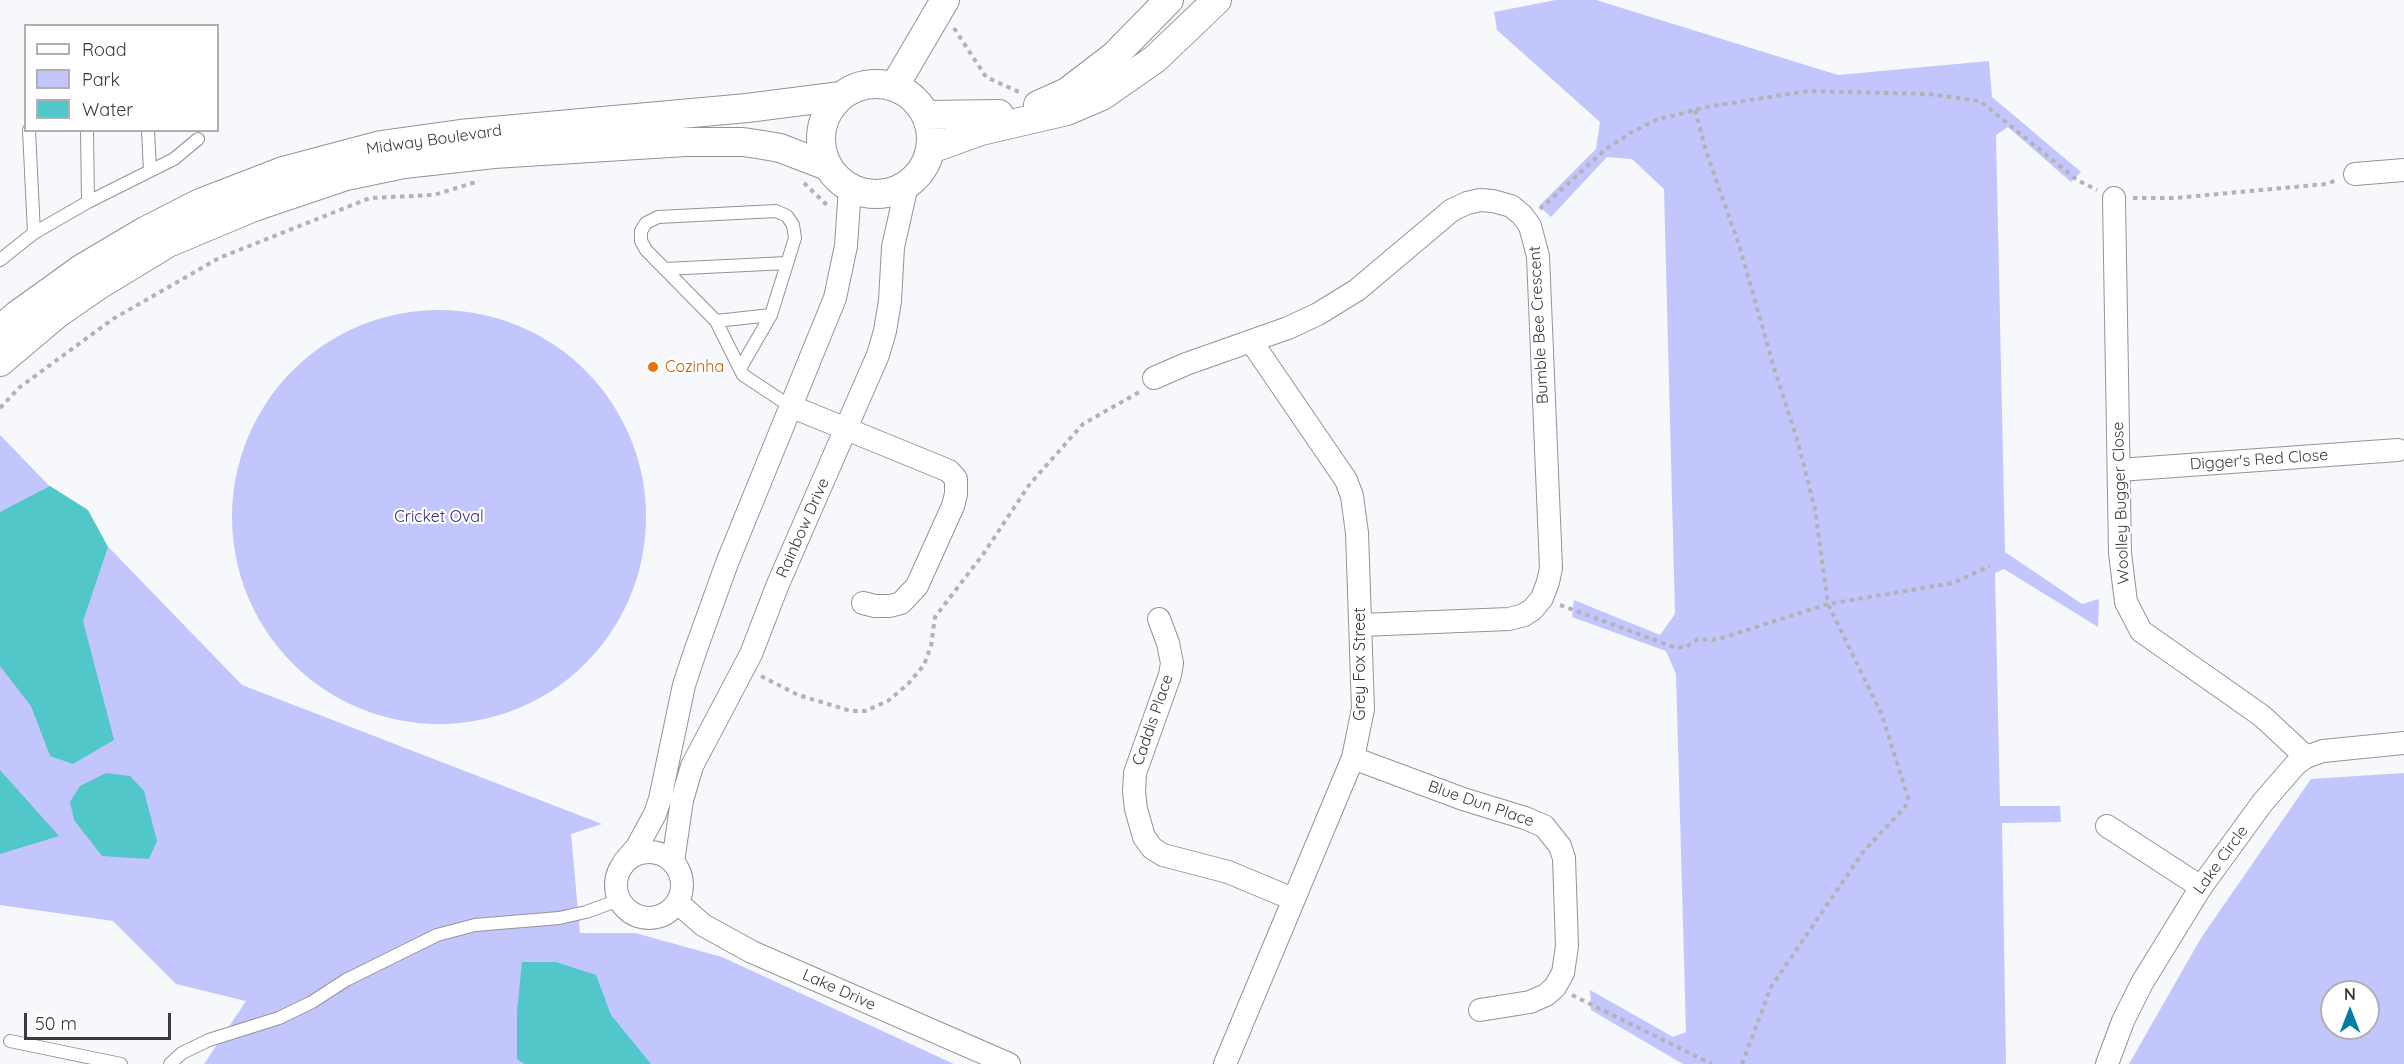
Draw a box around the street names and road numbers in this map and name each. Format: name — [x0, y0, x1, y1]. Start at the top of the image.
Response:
street label: Midway Boulevard — [365, 121, 503, 159]
street label: Bumble Bee Crescent — [1525, 245, 1553, 405]
street label: Woolley Bugger Close — [2109, 421, 2133, 585]
street label: Digger's Red Close — [2189, 446, 2329, 474]
street label: Rainbow Drive — [772, 475, 834, 581]
street label: Grey Fox Street — [1350, 607, 1370, 721]
street label: Caddis Place — [1128, 672, 1178, 768]
street label: Blue Dun Place — [1425, 777, 1537, 831]
street label: Lake Circle — [2190, 822, 2252, 898]
street label: Lake Drive — [799, 965, 879, 1015]

